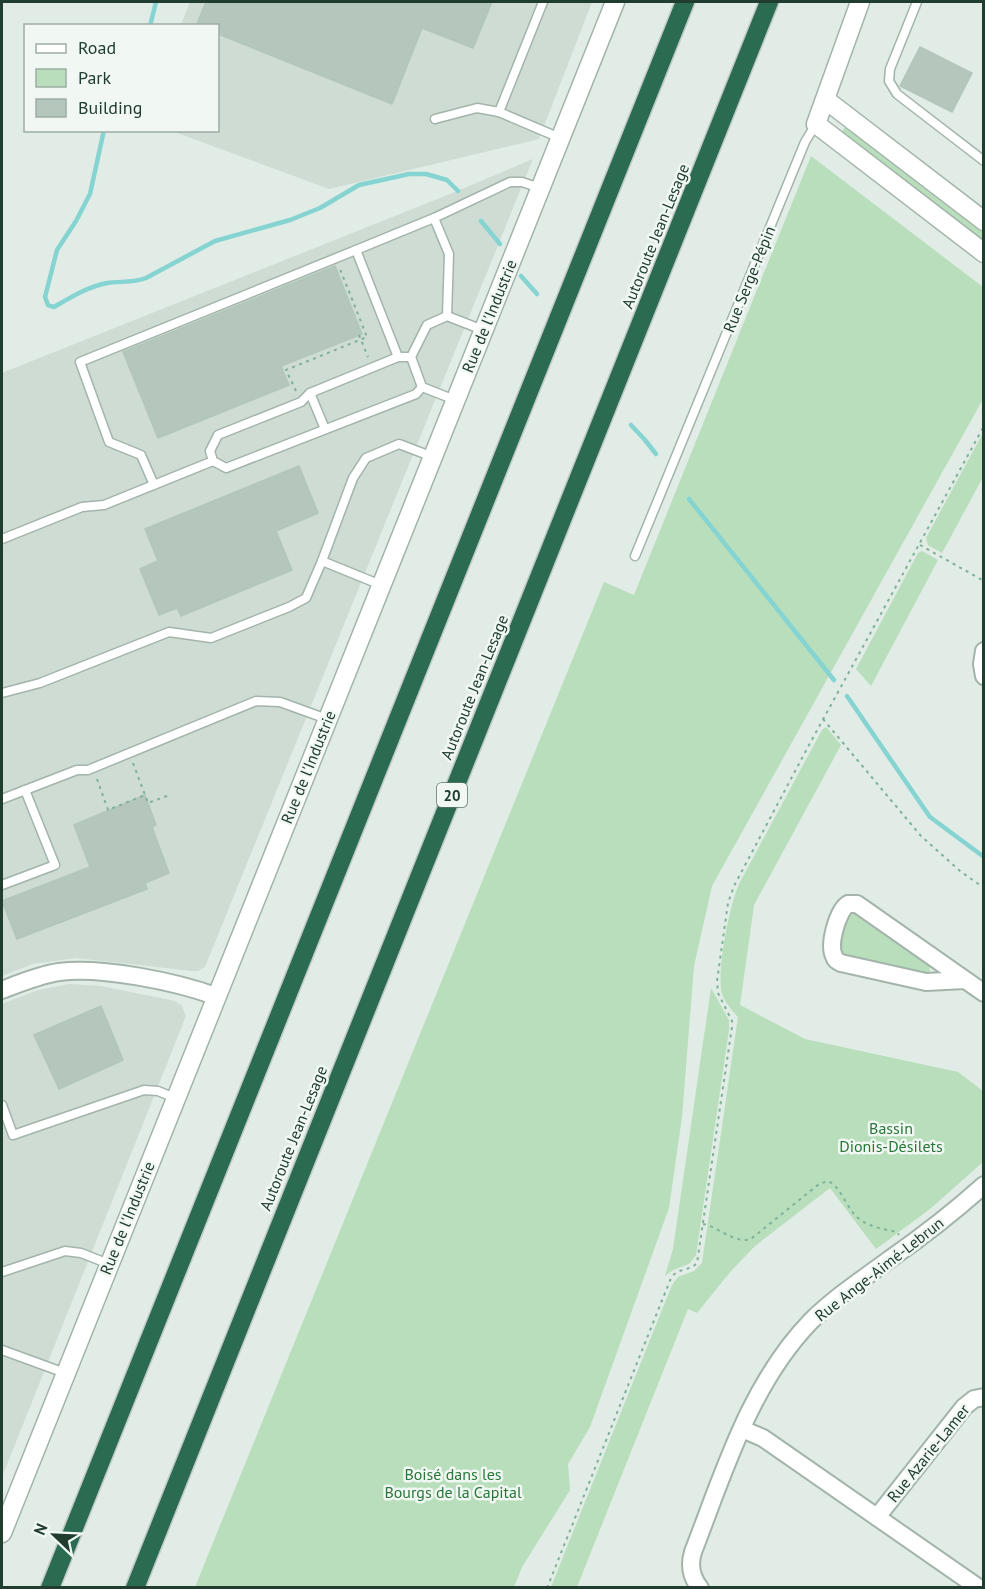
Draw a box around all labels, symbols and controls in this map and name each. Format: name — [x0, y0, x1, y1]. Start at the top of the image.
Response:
legend — [24, 24, 219, 132]
text: Road — [78, 36, 116, 59]
text: Park — [78, 66, 111, 89]
text: Building — [78, 96, 142, 119]
street label: Autoroute Jean-Lesage — [617, 161, 693, 311]
street label: Rue Serge-Pépin — [719, 223, 779, 335]
street label: Rue de l'Industrie — [457, 257, 521, 375]
street label: Autoroute Jean-Lesage — [436, 612, 512, 762]
street label: Rue de l'Industrie — [276, 708, 340, 826]
road number: 20 — [437, 783, 467, 807]
street label: Autoroute Jean-Lesage — [255, 1063, 331, 1213]
park label: Bassin Dionis-Désilets — [839, 1118, 943, 1156]
street label: Rue de l'Industrie — [95, 1159, 159, 1277]
street label: Rue Ange-Aimé-Lebrun — [811, 1213, 947, 1325]
street label: Rue Azarie-Lamer — [882, 1400, 974, 1506]
park label: Boisé dans les Bourgs de la Capital — [384, 1464, 522, 1502]
north arrow — [24, 1505, 84, 1565]
text: N — [29, 1520, 51, 1538]

